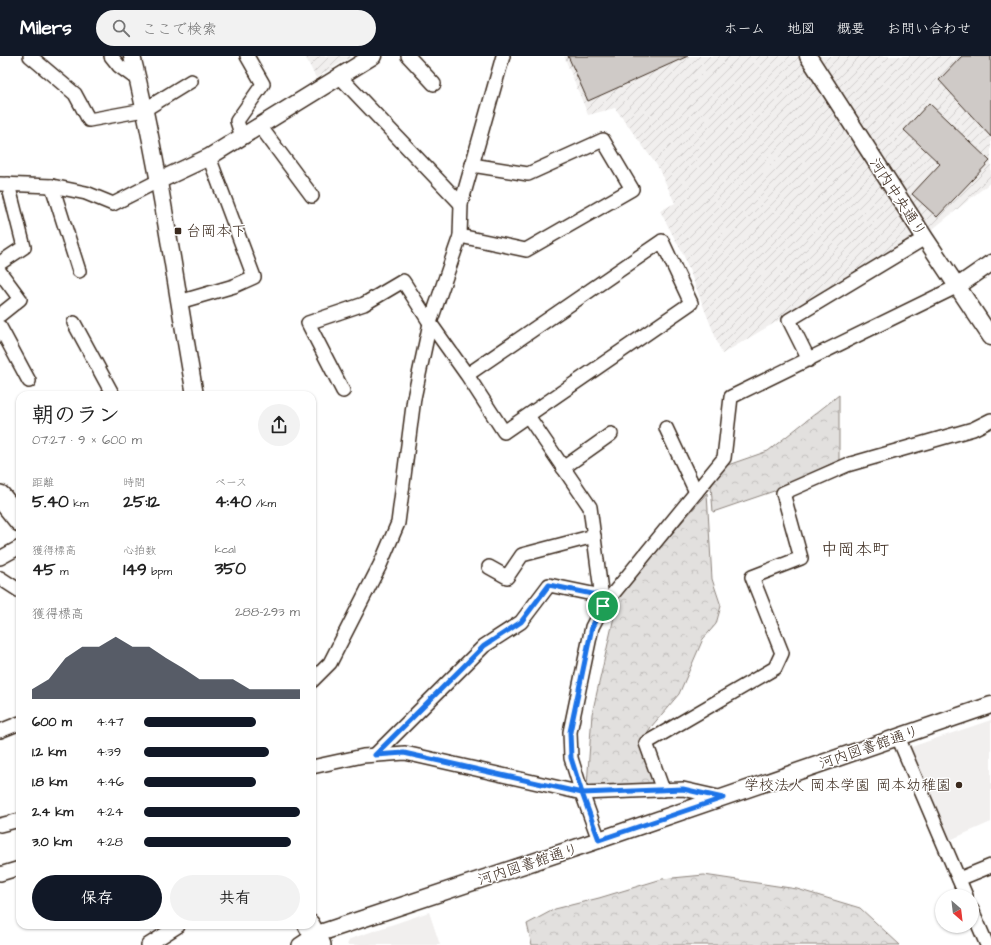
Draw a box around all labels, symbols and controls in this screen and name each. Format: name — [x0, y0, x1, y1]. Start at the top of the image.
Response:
search box — [96, 10, 376, 46]
text: Milers — [20, 15, 72, 42]
icon: search — [110, 17, 132, 39]
text: ここで検索 — [142, 19, 217, 40]
text: ホーム — [724, 19, 765, 39]
text: 地図 — [787, 19, 815, 39]
text: 概要 — [837, 19, 865, 39]
text: お問い合わせ — [887, 19, 971, 39]
street label: 河内中央通り — [864, 154, 931, 241]
place label: 台岡本下 — [186, 221, 246, 242]
marker: 台岡本下 — [173, 226, 183, 236]
text: 朝のラン — [32, 400, 120, 431]
button: share — [258, 404, 300, 446]
text: 07:27 · 9 × 600 m — [32, 431, 142, 449]
text: 距離 — [32, 475, 54, 490]
text: 時間 — [123, 475, 145, 490]
text: ペース — [215, 475, 247, 490]
text: 5.40 — [32, 490, 69, 514]
text: 25:12 — [123, 490, 160, 514]
text: 4:40 — [215, 490, 251, 514]
text: km — [69, 496, 88, 511]
text: /km — [251, 496, 276, 511]
district label: 中岡本町 — [821, 538, 889, 562]
text: kcal — [215, 542, 236, 557]
text: 獲得標高 — [32, 543, 76, 558]
text: 心拍数 — [123, 543, 156, 558]
text: 350 — [215, 557, 246, 581]
text: 45 — [32, 558, 56, 582]
text: 149 — [123, 558, 147, 582]
text: m — [56, 564, 69, 579]
text: bpm — [147, 564, 172, 579]
pin — [586, 589, 620, 623]
icon: arrive — [592, 595, 614, 617]
text: 288–293 m — [235, 603, 300, 621]
text: 獲得標高 — [32, 605, 84, 623]
text: 600 m — [32, 713, 72, 731]
text: 4:47 — [96, 713, 124, 731]
street label: 河内図書館通り — [816, 720, 922, 774]
text: 1.2 km — [32, 743, 66, 761]
text: 4:39 — [96, 743, 121, 761]
text: 1.8 km — [32, 773, 67, 791]
text: 4:46 — [96, 773, 124, 791]
place label: 学校法人 岡本学園 岡本幼稚園 — [744, 775, 951, 796]
marker: 学校法人 岡本学園 岡本幼稚園 — [954, 780, 964, 790]
text: 2.4 km — [32, 803, 73, 821]
text: 4:24 — [96, 803, 123, 821]
text: 3.0 km — [32, 833, 72, 851]
text: 4:28 — [96, 833, 123, 851]
street label: 河内図書館通り — [475, 838, 581, 891]
button: 保存 — [32, 875, 162, 921]
button: 共有 — [170, 875, 300, 921]
north arrow — [935, 889, 979, 933]
map controls — [935, 889, 979, 933]

